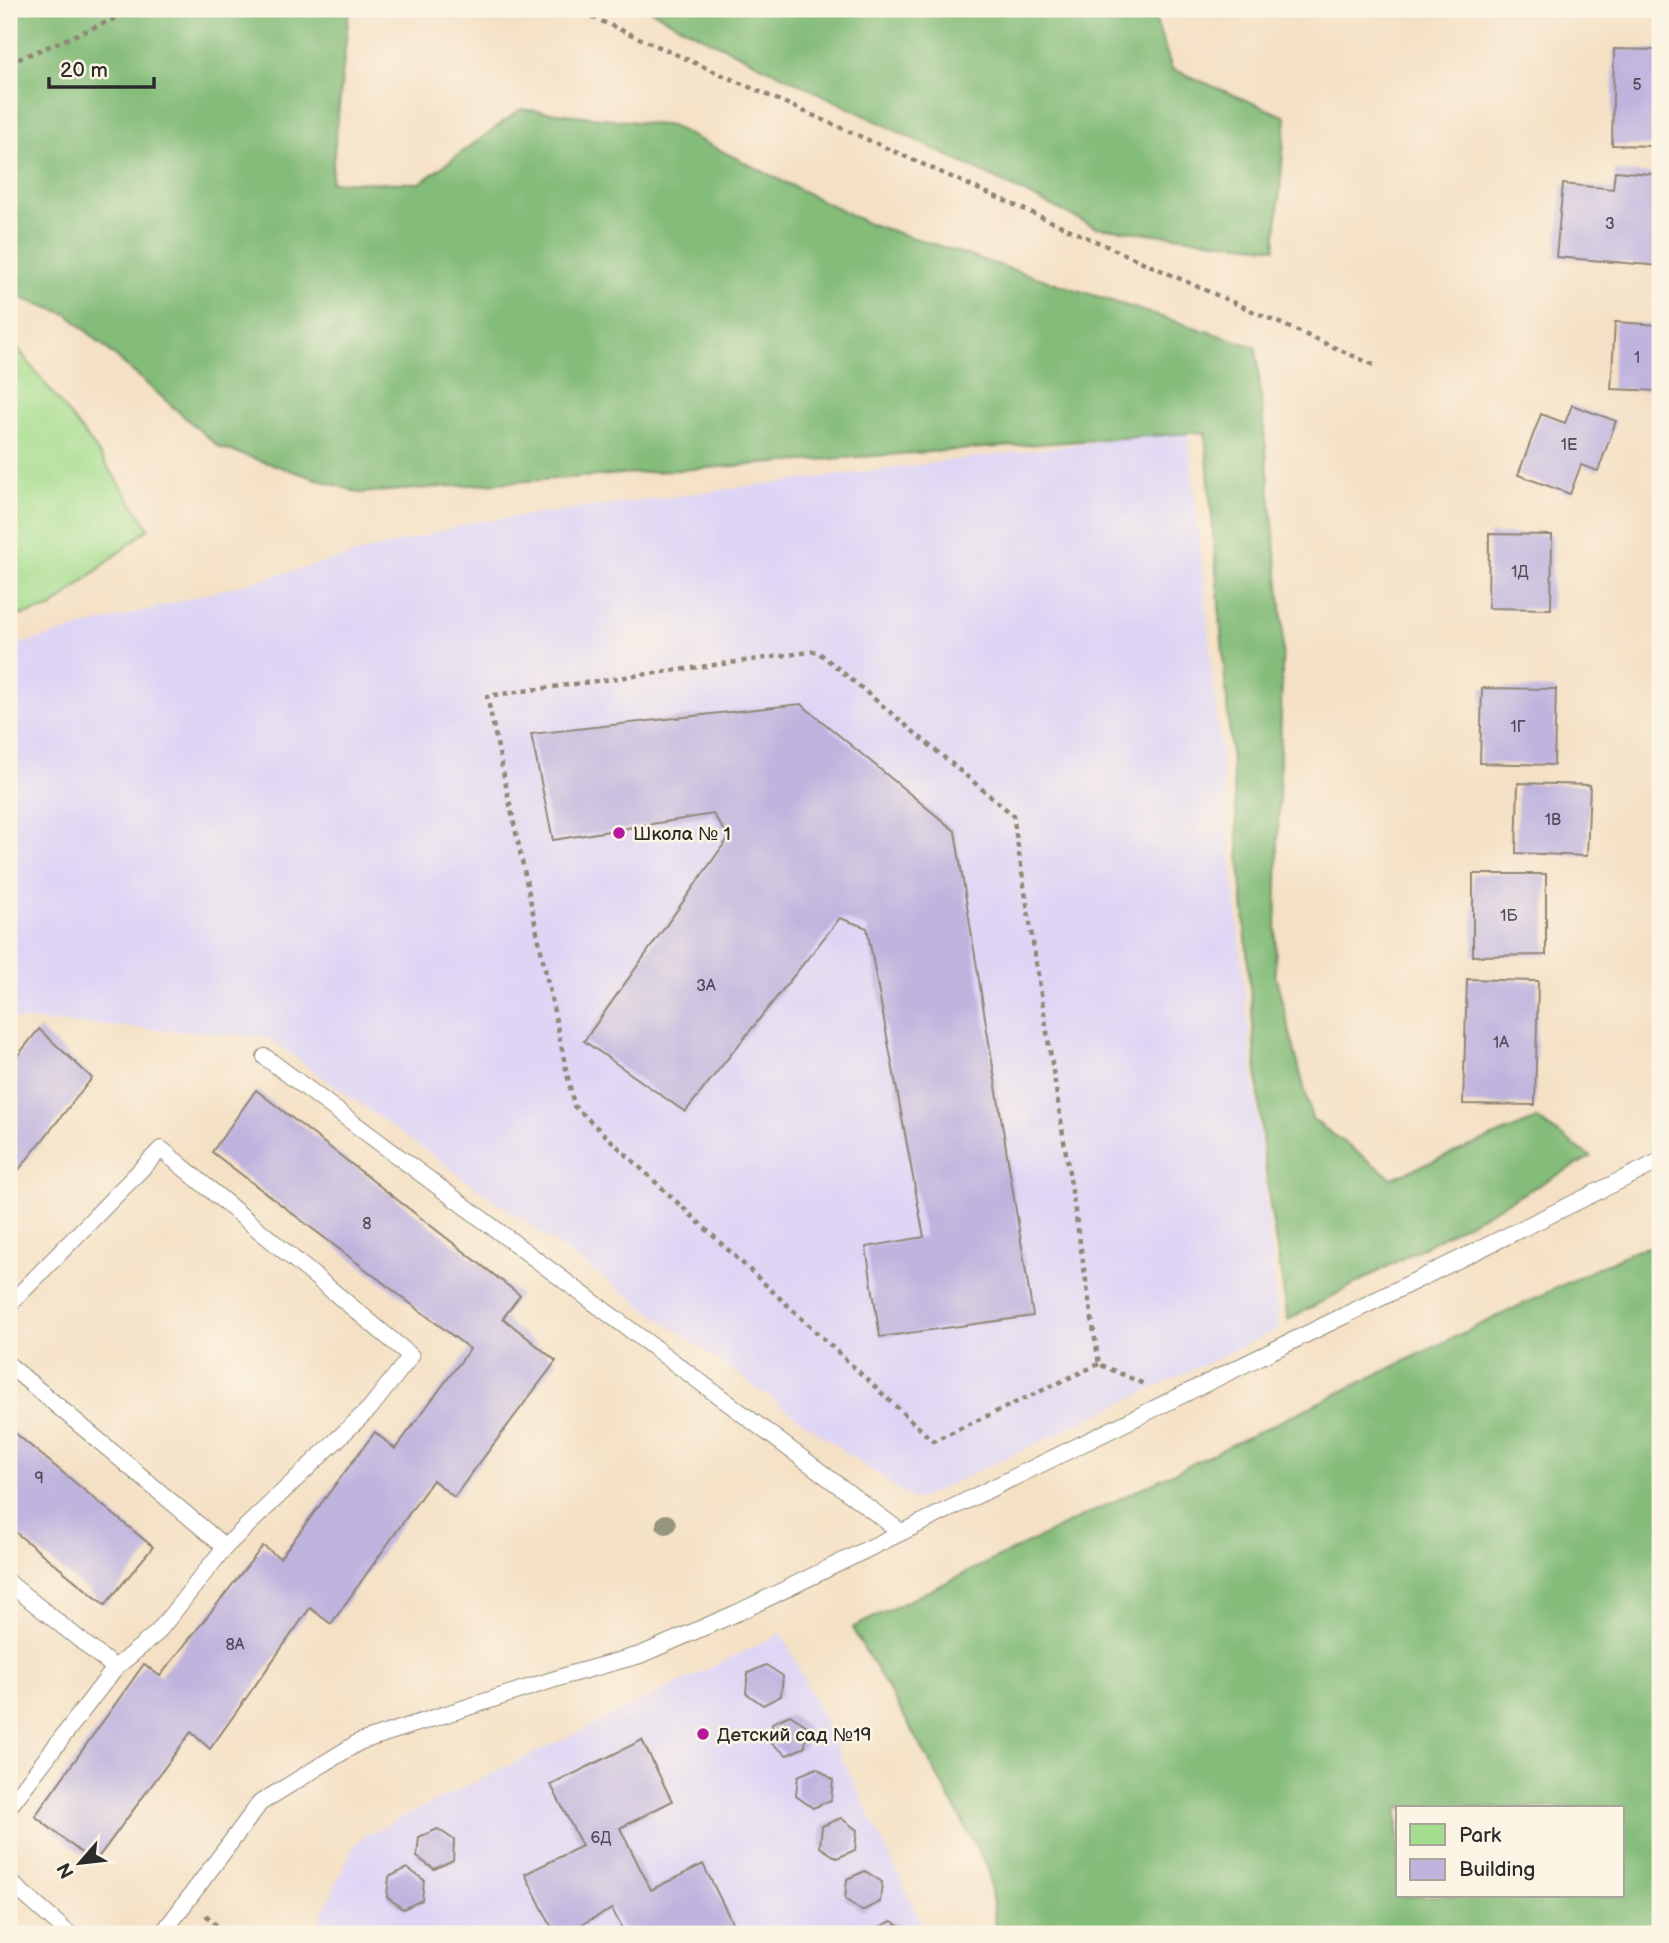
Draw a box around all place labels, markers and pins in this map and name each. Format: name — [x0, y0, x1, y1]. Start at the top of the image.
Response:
place label: Школа № 1 — [633, 823, 731, 846]
marker: Школа № 1 — [611, 825, 627, 841]
place label: Детский сад №19 — [717, 1724, 871, 1747]
marker: Детский сад №19 — [695, 1726, 711, 1742]

